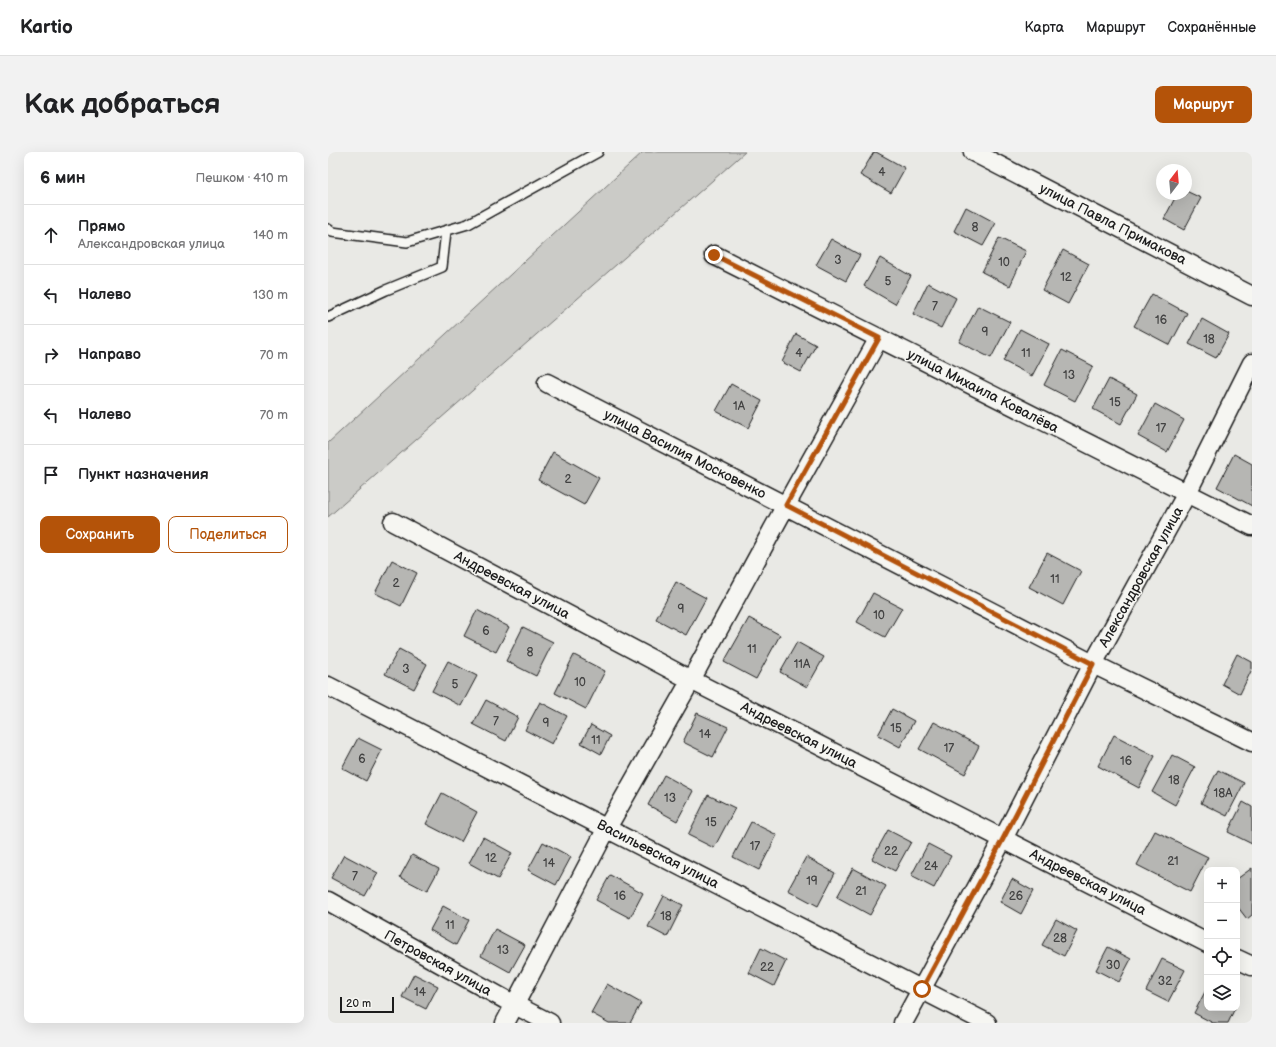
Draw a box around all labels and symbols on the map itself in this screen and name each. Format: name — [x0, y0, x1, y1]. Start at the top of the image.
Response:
north arrow — [1156, 164, 1192, 200]
house number: 4 — [878, 165, 886, 180]
street label: улица Павла Примакова — [1037, 180, 1190, 269]
house number: 8 — [972, 220, 979, 235]
route end — [705, 246, 723, 264]
house number: 3 — [834, 253, 842, 268]
house number: 10 — [998, 255, 1010, 270]
house number: 12 — [1060, 270, 1072, 285]
house number: 5 — [885, 274, 892, 289]
house number: 7 — [932, 299, 938, 314]
house number: 16 — [1155, 313, 1167, 328]
house number: 9 — [982, 325, 989, 340]
house number: 18 — [1203, 332, 1215, 347]
street label: улица Михаила Ковалёва — [905, 345, 1062, 437]
house number: 4 — [795, 346, 803, 361]
house number: 11 — [1021, 346, 1031, 361]
house number: 13 — [1063, 368, 1075, 383]
house number: 15 — [1109, 395, 1121, 410]
house number: 1А — [733, 399, 746, 414]
street label: улица Василия Московенко — [601, 406, 769, 502]
house number: 17 — [1156, 421, 1166, 436]
house number: 2 — [564, 472, 572, 487]
street label: Александровская улица — [1095, 503, 1187, 651]
street label: Андреевская улица — [450, 547, 573, 623]
house number: 11 — [1050, 572, 1060, 587]
house number: 2 — [392, 576, 400, 591]
house number: 9 — [678, 602, 685, 617]
house number: 10 — [873, 608, 885, 623]
house number: 6 — [482, 624, 490, 639]
house number: 11 — [747, 642, 757, 657]
house number: 8 — [527, 645, 534, 660]
house number: 11А — [794, 657, 811, 672]
house number: 3 — [402, 662, 410, 677]
house number: 10 — [574, 675, 586, 690]
house number: 5 — [452, 677, 459, 692]
street label: Андреевская улица — [737, 698, 861, 772]
house number: 7 — [493, 714, 499, 729]
house number: 9 — [543, 716, 550, 731]
house number: 15 — [890, 721, 902, 736]
house number: 14 — [699, 727, 712, 742]
house number: 11 — [591, 733, 601, 748]
house number: 17 — [944, 741, 954, 756]
house number: 6 — [358, 752, 366, 767]
house number: 16 — [1120, 754, 1132, 769]
house number: 18 — [1168, 773, 1180, 788]
house number: 18А — [1214, 786, 1233, 801]
house number: 13 — [664, 791, 676, 806]
house number: 15 — [705, 815, 717, 830]
street label: Васильевская улица — [594, 816, 722, 892]
house number: 17 — [750, 839, 760, 854]
house number: 22 — [884, 844, 898, 859]
street label: Андреевская улица — [1026, 845, 1150, 919]
house number: 12 — [485, 851, 497, 866]
house number: 21 — [1167, 854, 1179, 869]
house number: 14 — [543, 856, 556, 871]
house number: 24 — [924, 859, 939, 874]
house number: 7 — [352, 869, 358, 884]
house number: 19 — [806, 874, 818, 889]
house number: 21 — [855, 884, 867, 899]
house number: 16 — [614, 889, 626, 904]
house number: 26 — [1009, 889, 1023, 904]
house number: 18 — [660, 909, 672, 924]
house number: 11 — [445, 918, 455, 933]
street label: Петровская улица — [381, 926, 495, 1000]
house number: 28 — [1053, 931, 1067, 946]
house number: 13 — [497, 943, 509, 958]
house number: 30 — [1106, 958, 1120, 973]
house number: 22 — [760, 960, 774, 975]
house number: 32 — [1158, 974, 1172, 989]
route start — [913, 980, 931, 998]
house number: 14 — [414, 985, 427, 1000]
scale bar — [340, 995, 394, 1014]

